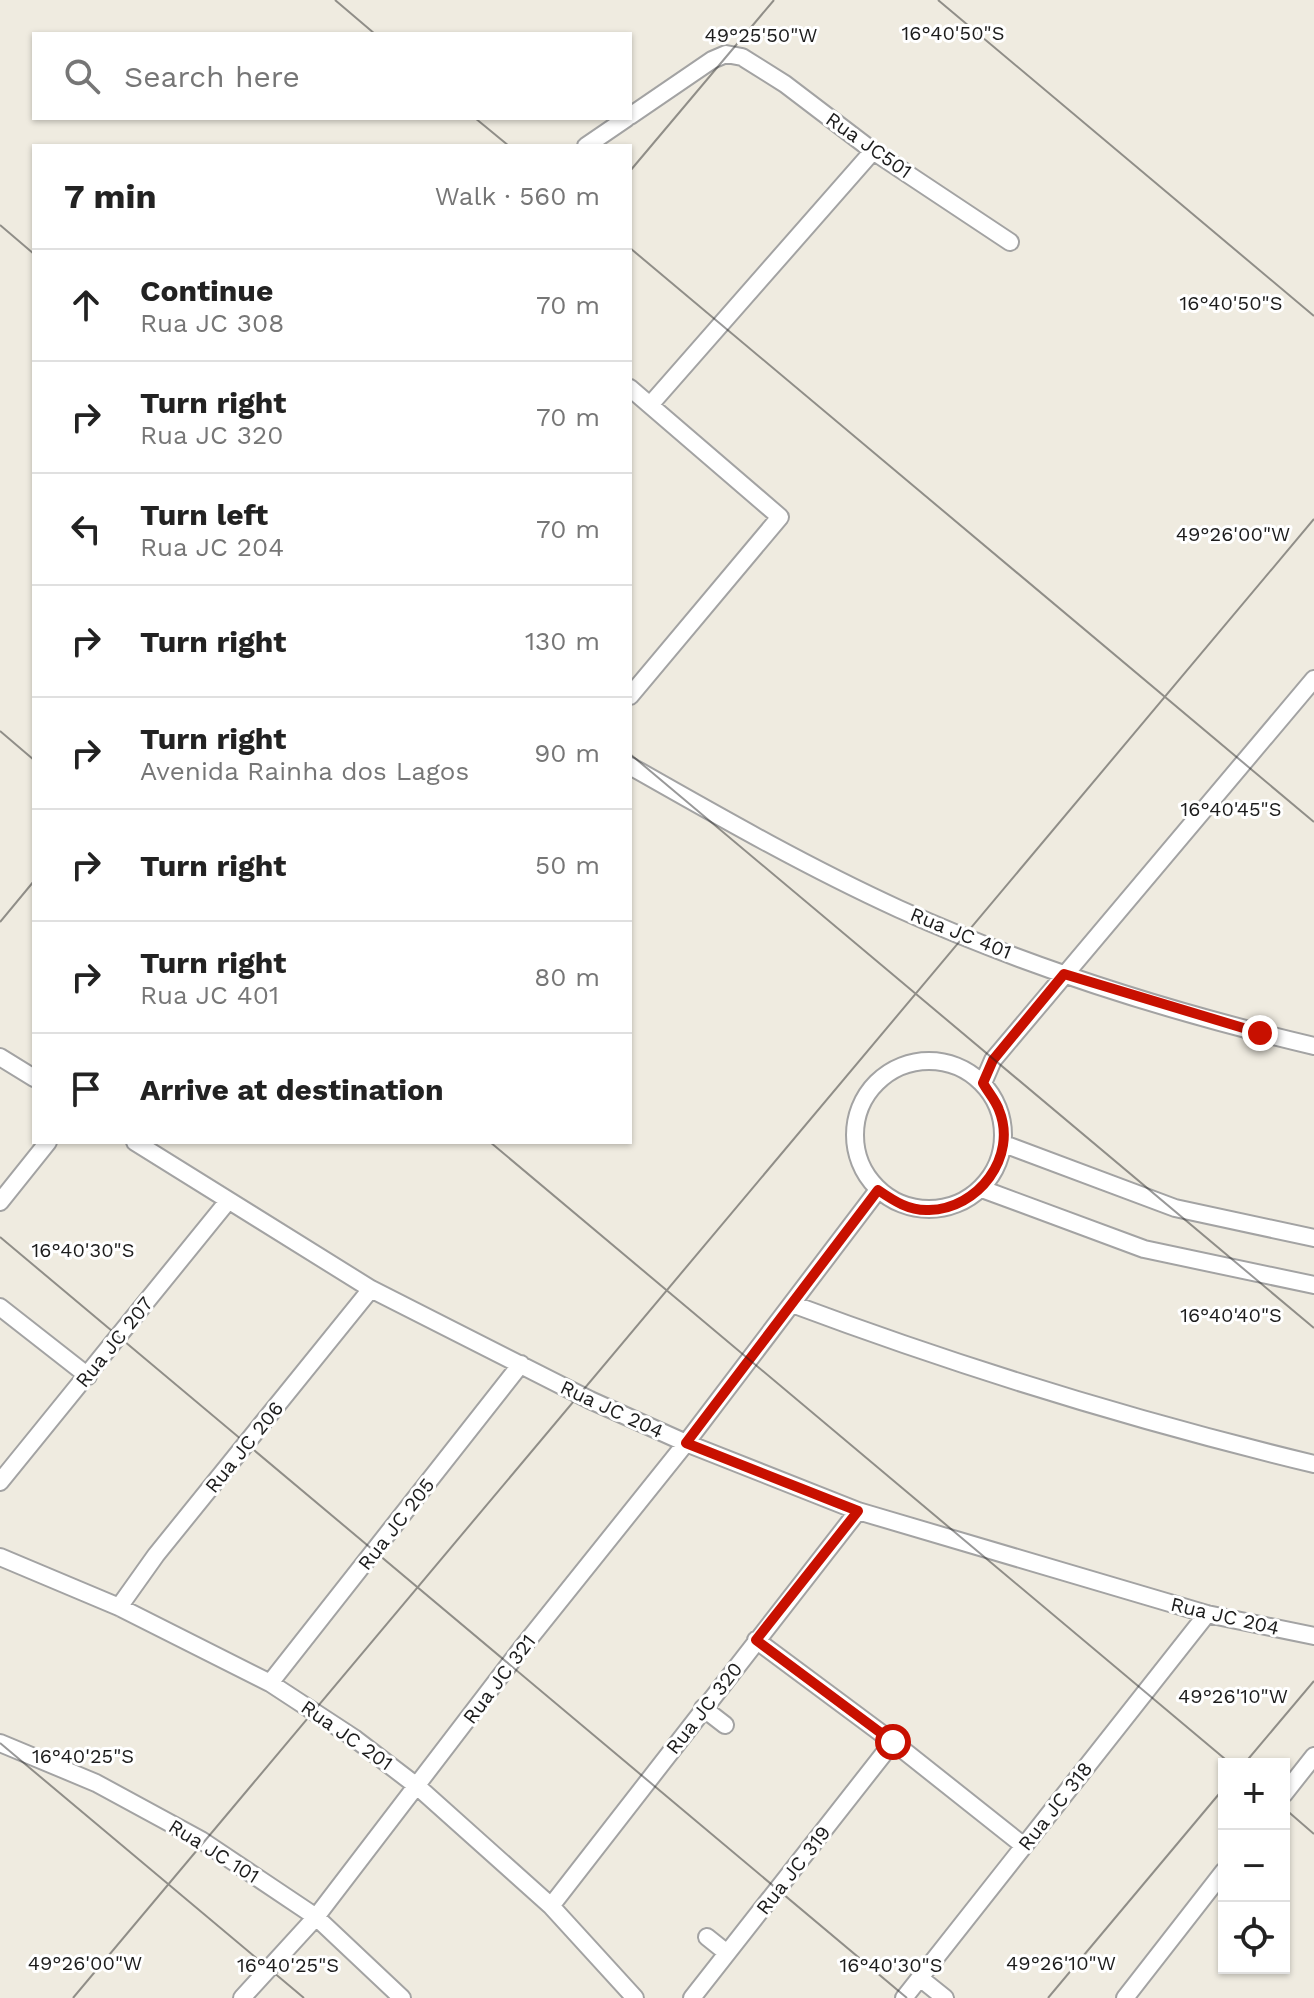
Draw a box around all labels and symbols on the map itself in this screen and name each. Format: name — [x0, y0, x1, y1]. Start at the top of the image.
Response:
text: 16°40'50"S — [902, 21, 1004, 45]
text: 49°25'50"W — [704, 23, 818, 47]
street label: Rua JC501 — [821, 107, 917, 183]
text: 16°40'50"S — [1180, 291, 1282, 315]
text: 49°26'00"W — [1176, 522, 1290, 546]
text: 16°40'45"S — [1181, 797, 1281, 821]
street label: Rua JC 401 — [907, 902, 1015, 964]
route end — [1242, 1015, 1278, 1051]
text: 16°40'30"S — [32, 1238, 134, 1262]
street label: Rua JC 207 — [70, 1292, 158, 1392]
text: 16°40'40"S — [1180, 1303, 1282, 1327]
street label: Rua JC 204 — [557, 1375, 667, 1443]
street label: Rua JC 206 — [200, 1396, 288, 1498]
street label: Rua JC 205 — [353, 1473, 439, 1575]
street label: Rua JC 204 — [1168, 1592, 1282, 1640]
street label: Rua JC 321 — [458, 1630, 540, 1728]
street label: Rua JC 320 — [661, 1657, 747, 1759]
text: 49°26'10"W — [1178, 1684, 1288, 1708]
street label: Rua JC 201 — [297, 1695, 397, 1775]
route start — [875, 1724, 911, 1760]
text: 16°40'25"S — [32, 1744, 134, 1768]
street label: Rua JC 318 — [1013, 1757, 1097, 1855]
street label: Rua JC 101 — [164, 1814, 264, 1888]
street label: Rua JC 319 — [751, 1821, 835, 1919]
text: 49°26'00"W — [28, 1951, 142, 1975]
text: 49°26'10"W — [1006, 1951, 1116, 1975]
text: 16°40'25"S — [237, 1953, 339, 1977]
text: 16°40'30"S — [840, 1953, 942, 1977]

